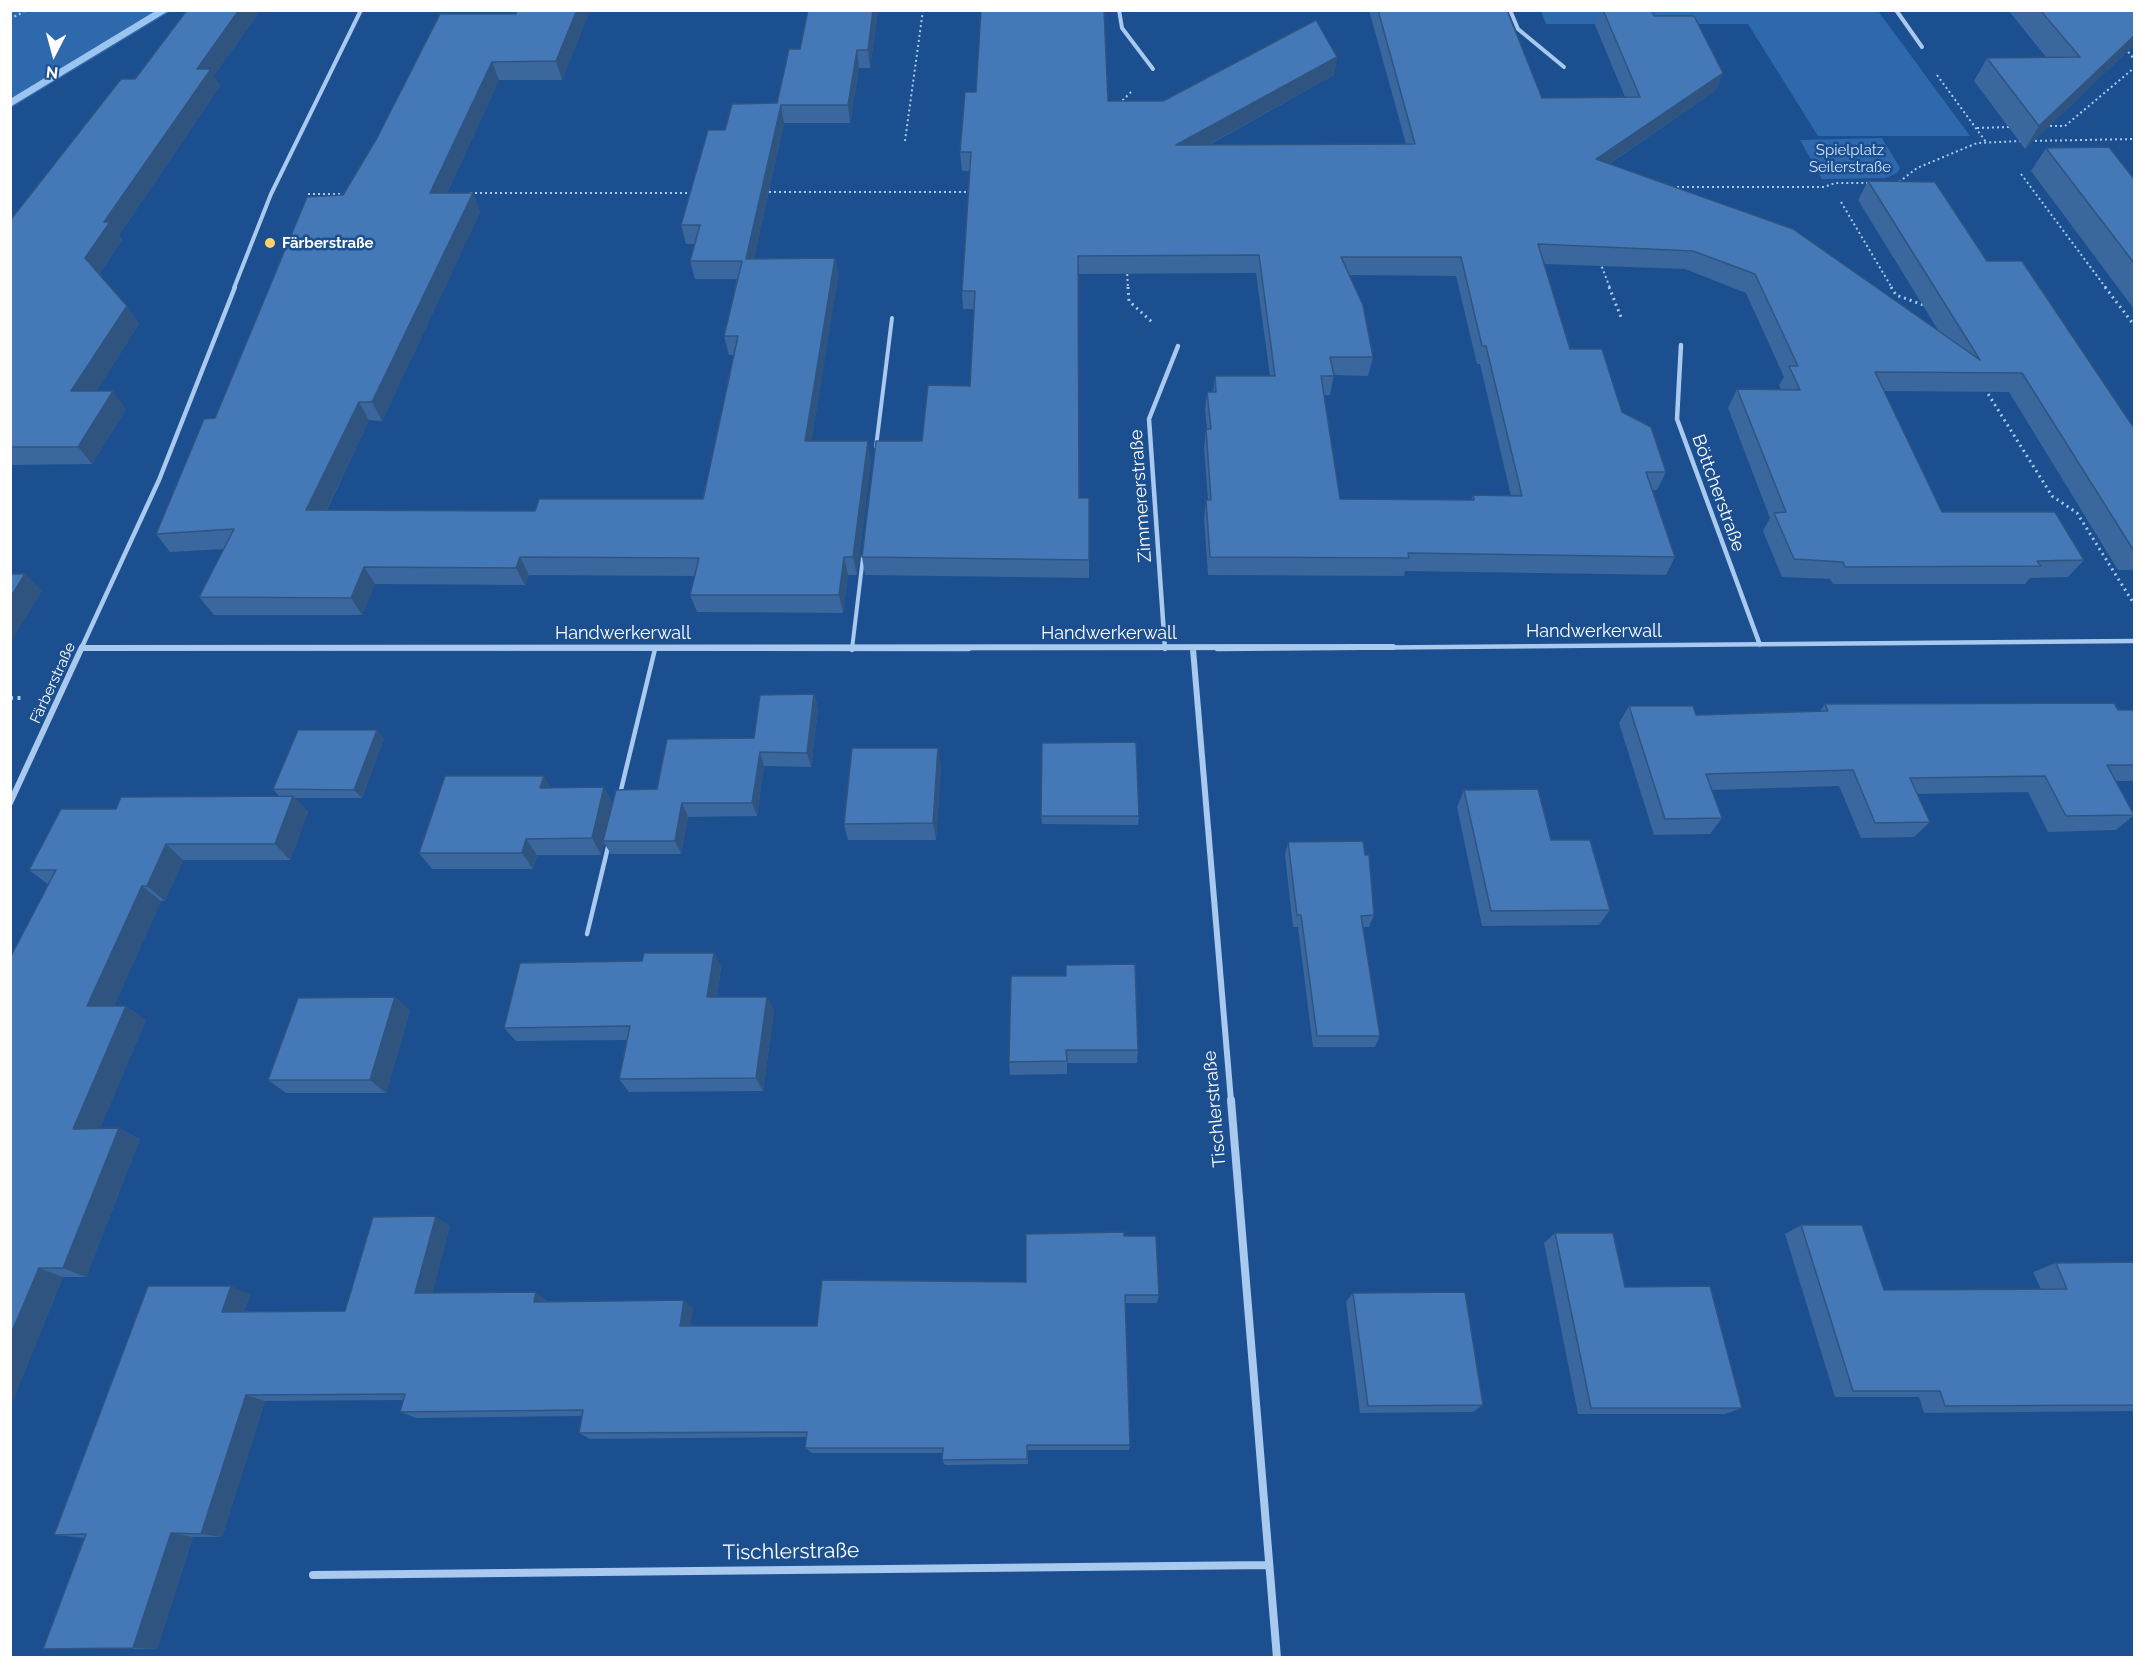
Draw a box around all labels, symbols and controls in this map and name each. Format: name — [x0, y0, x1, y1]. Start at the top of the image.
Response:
north arrow — [24, 24, 84, 84]
text: N — [45, 62, 59, 82]
park label: Spielplatz Seilerstraße — [1809, 141, 1891, 176]
place label: Färberstraße — [282, 234, 374, 252]
marker: Färberstraße — [263, 236, 277, 250]
street label: Zimmererstraße — [1126, 429, 1156, 563]
street label: Böttcherstraße — [1687, 432, 1749, 554]
street label: Handwerkerwall — [1526, 621, 1662, 643]
street label: Handwerkerwall — [555, 623, 691, 645]
street label: Handwerkerwall — [1041, 623, 1177, 645]
street label: Färberstraße — [26, 640, 80, 726]
street label: Tischlerstraße — [1199, 1050, 1231, 1168]
street label: Tischlerstraße — [723, 1538, 859, 1566]

